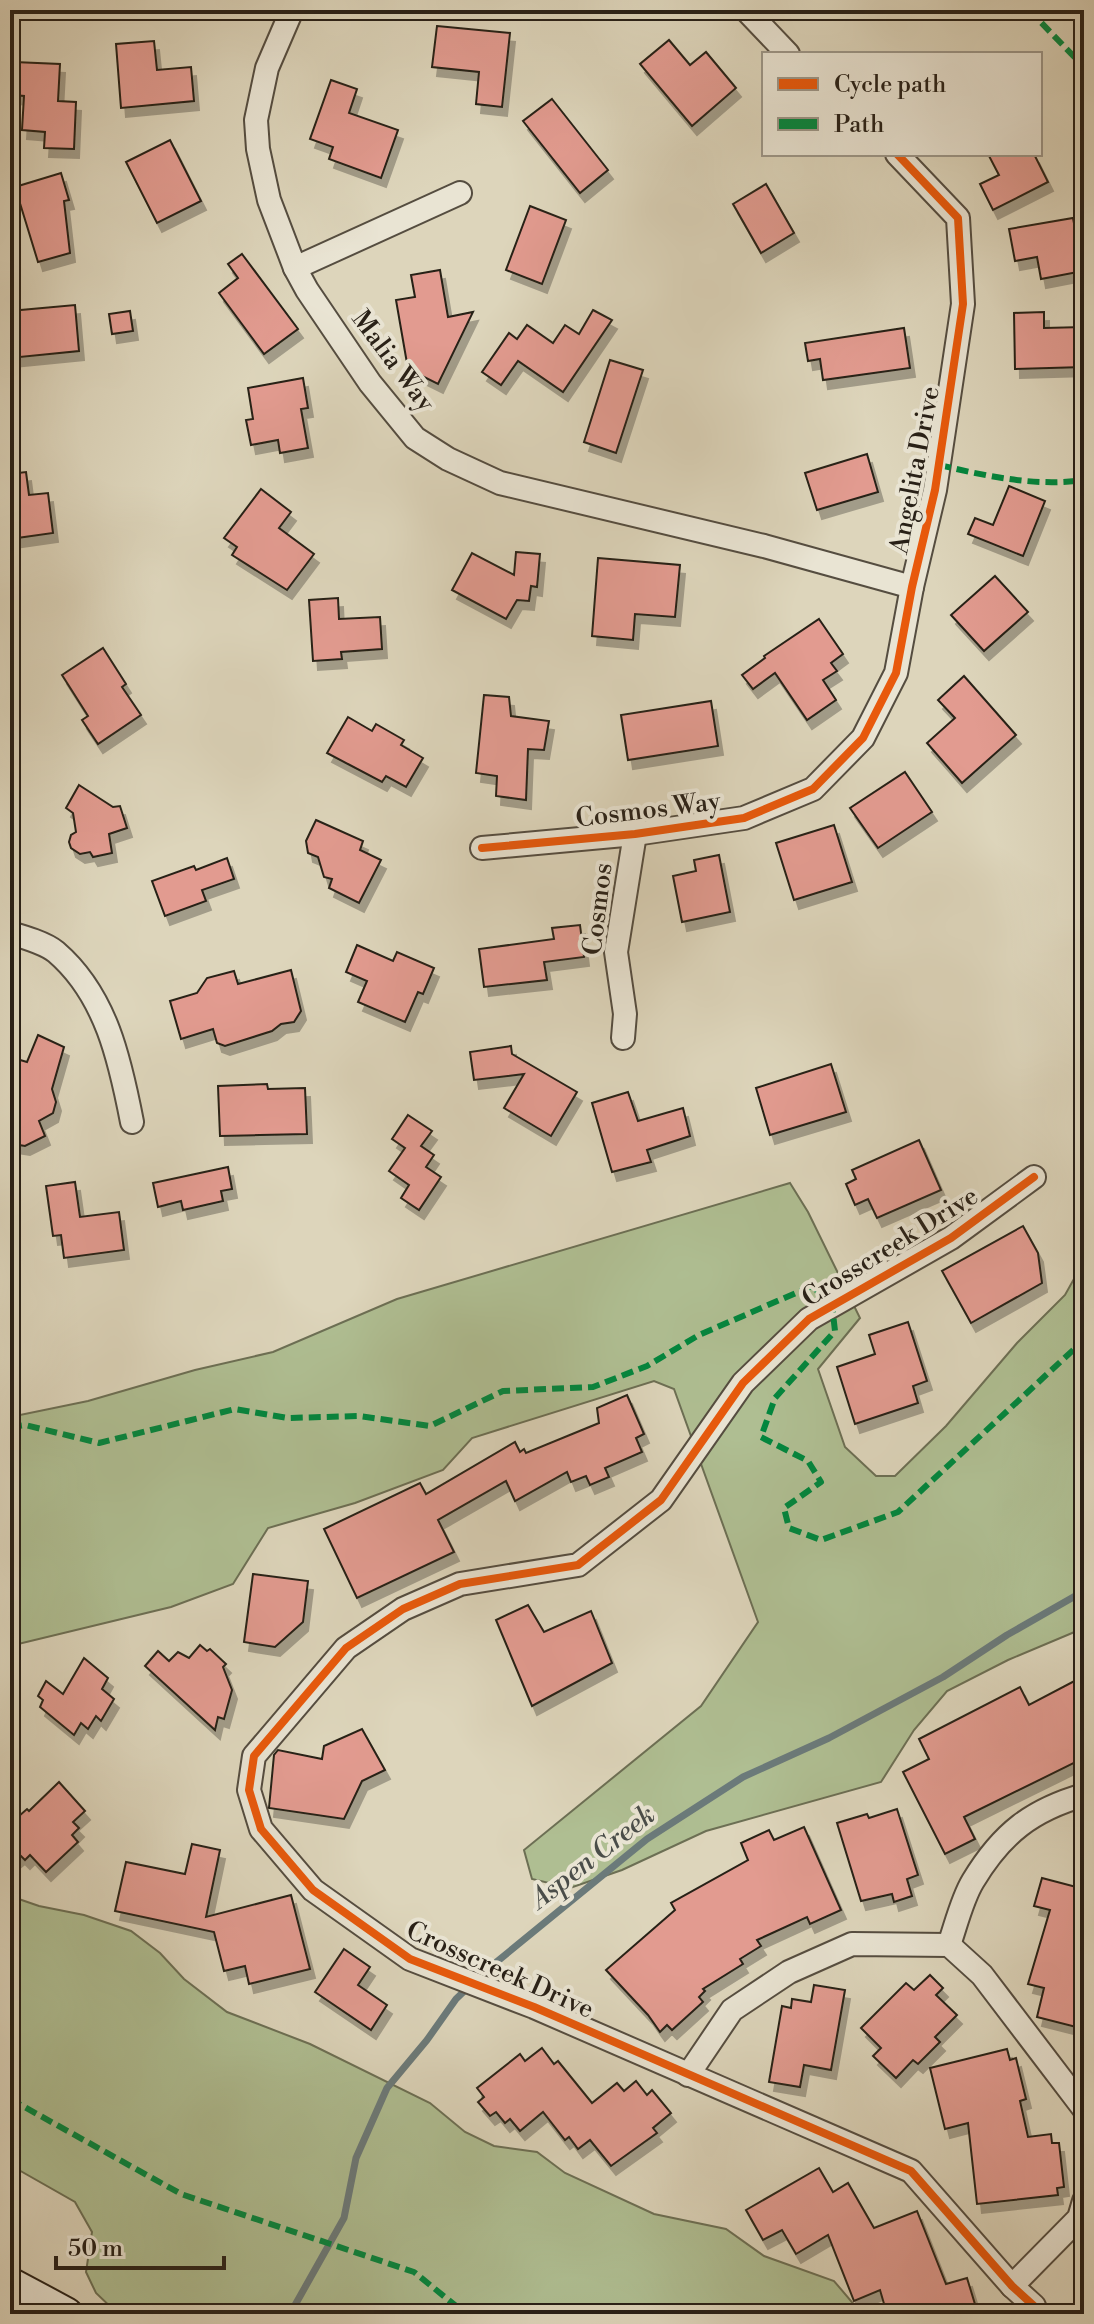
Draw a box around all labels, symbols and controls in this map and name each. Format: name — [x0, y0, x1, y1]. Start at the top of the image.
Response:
legend — [762, 52, 1042, 156]
text: Cycle path — [834, 70, 946, 100]
text: Path — [834, 110, 884, 140]
street label: Malia Way — [345, 304, 442, 418]
street label: Angelita Drive — [883, 384, 947, 557]
street label: Cosmos Way — [574, 785, 723, 835]
street label: Cosmos — [576, 861, 620, 957]
street label: Crosscreek Drive — [796, 1180, 984, 1314]
water label: Aspen Creek — [521, 1797, 662, 1918]
street label: Crosscreek Drive — [401, 1914, 599, 2026]
scale bar — [56, 2220, 224, 2270]
text: 50 m — [68, 2234, 123, 2264]

